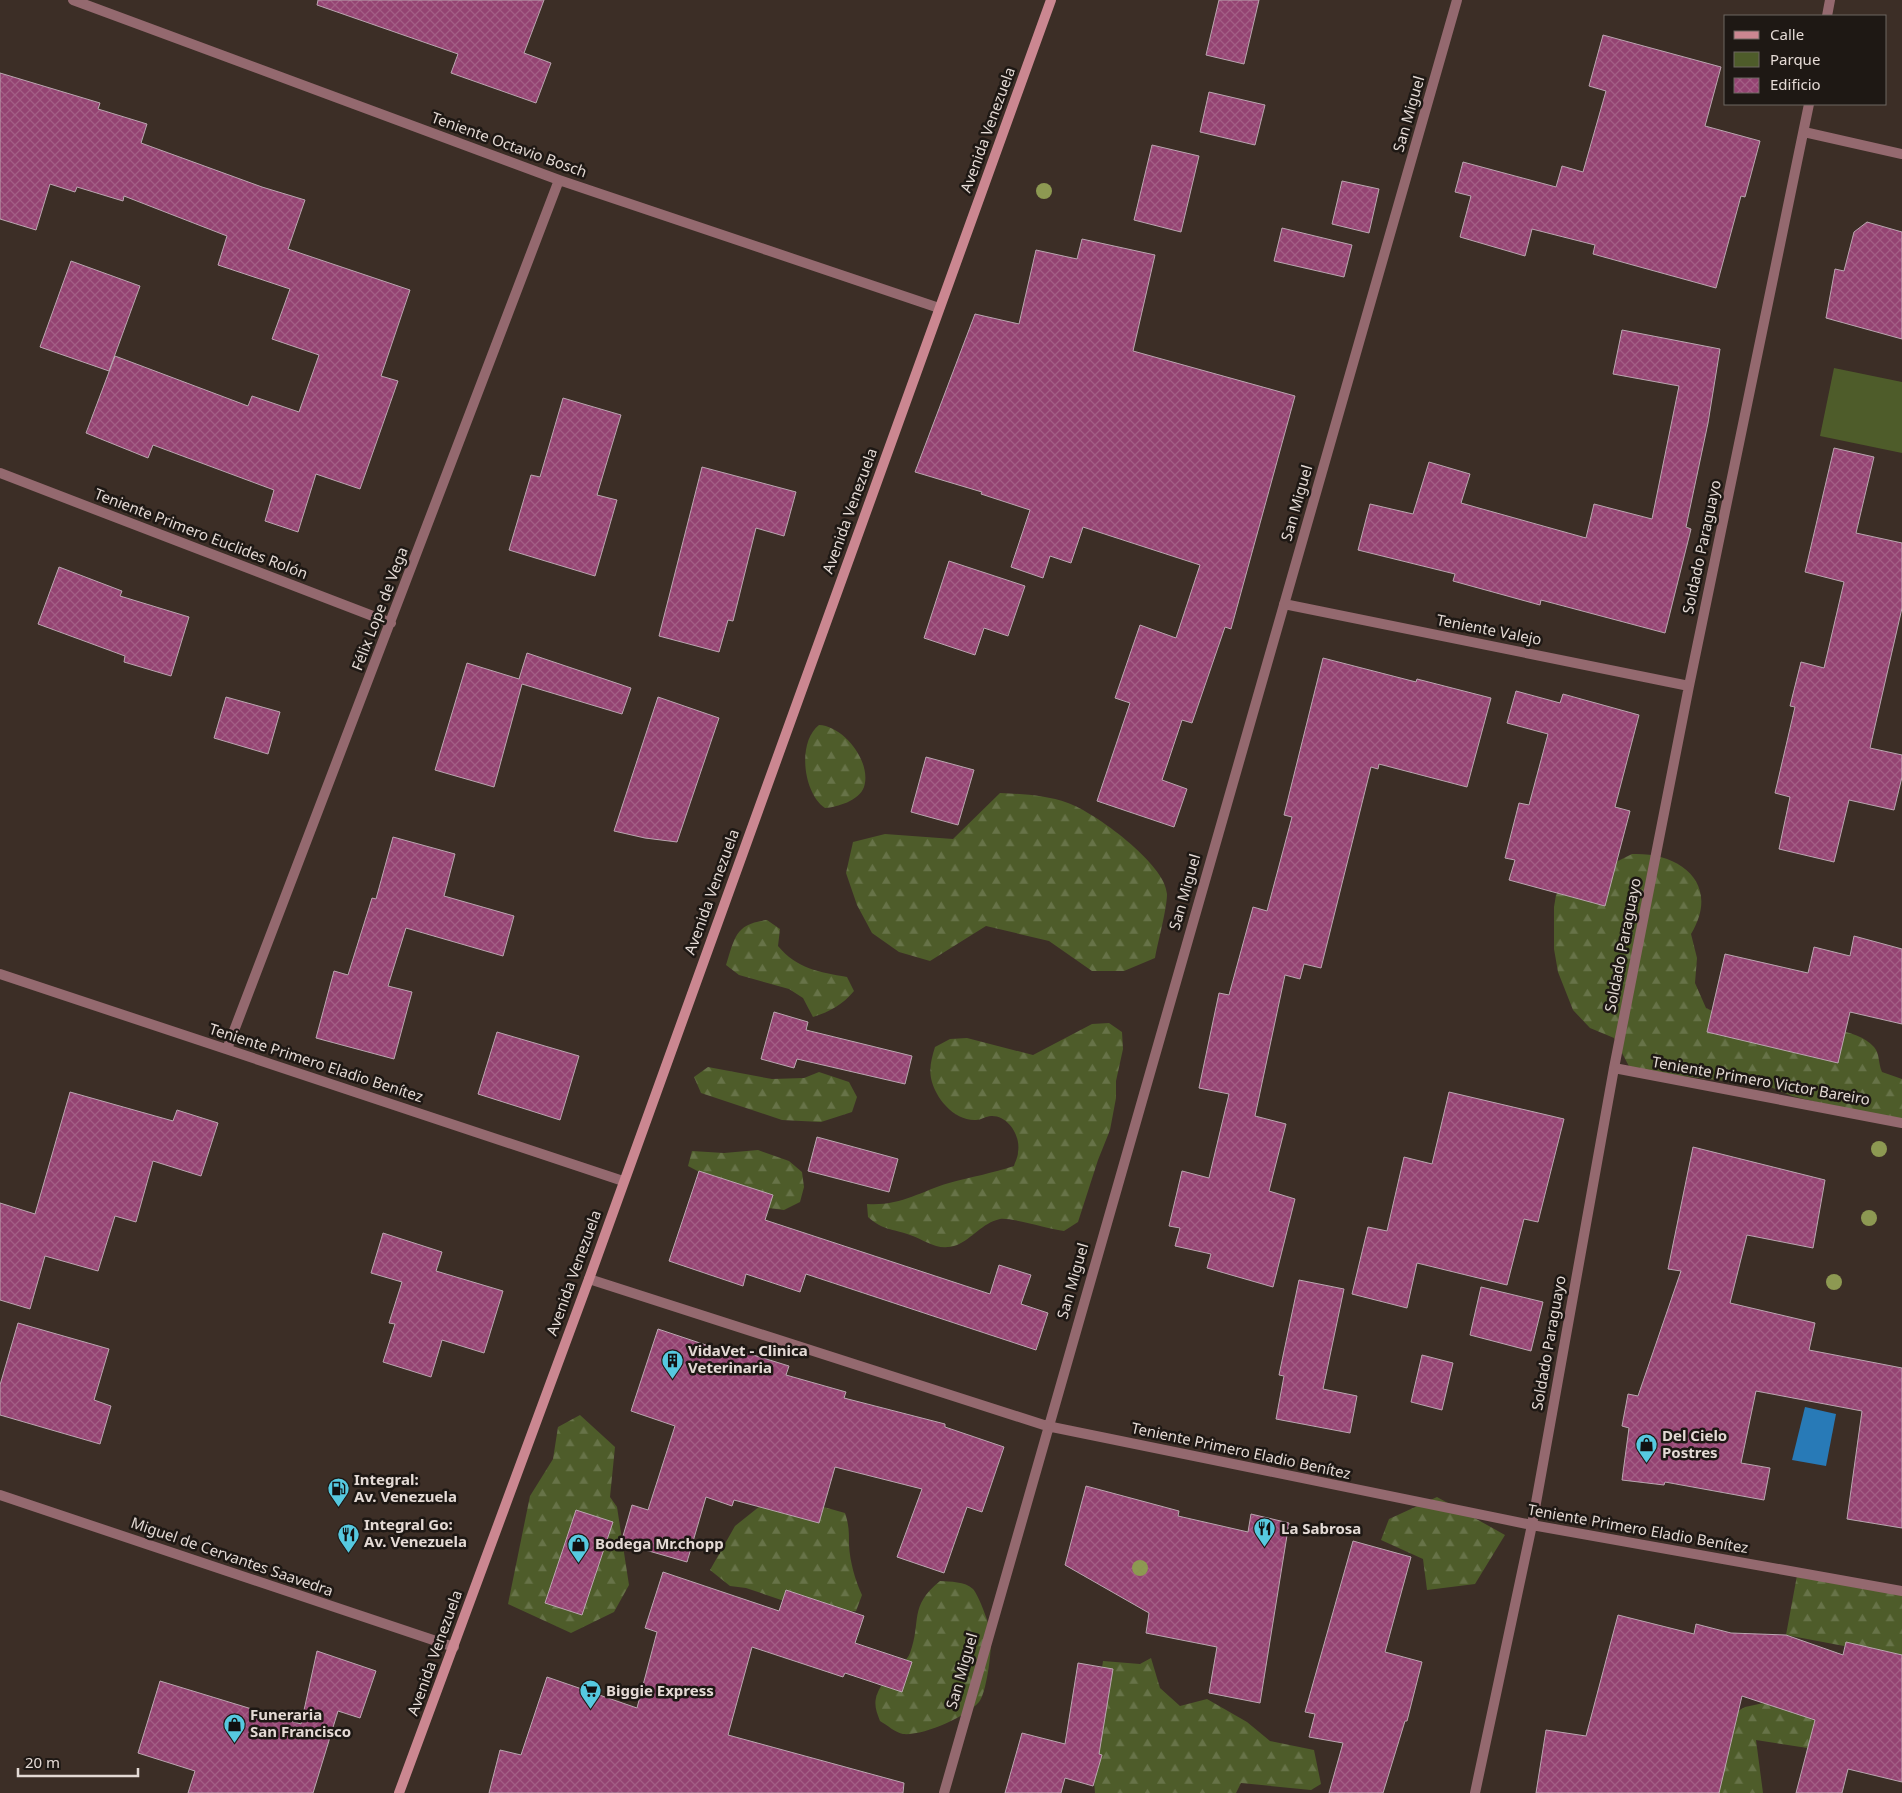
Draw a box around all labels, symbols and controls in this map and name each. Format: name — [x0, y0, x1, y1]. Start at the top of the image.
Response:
legend — [1724, 15, 1887, 105]
text: Calle — [1770, 24, 1804, 44]
text: Parque — [1770, 49, 1820, 69]
street label: Avenida Venezuela — [955, 64, 1019, 195]
street label: San Miguel — [1388, 73, 1428, 154]
text: Edificio — [1770, 74, 1821, 94]
street label: Teniente Octavio Bosch — [429, 107, 590, 182]
street label: Avenida Venezuela — [817, 445, 881, 576]
street label: San Miguel — [1276, 462, 1316, 543]
street label: Soldado Paraguayo — [1677, 478, 1725, 616]
street label: Teniente Primero Euclides Rolón — [92, 483, 311, 583]
street label: Félix Lope de Vega — [346, 544, 412, 673]
street label: Teniente Valejo — [1435, 609, 1544, 649]
street label: Avenida Venezuela — [679, 826, 743, 957]
street label: San Miguel — [1164, 851, 1204, 932]
street label: Soldado Paraguayo — [1599, 876, 1645, 1014]
street label: Teniente Primero Eladio Benítez — [207, 1018, 426, 1106]
street label: Teniente Primero Victor Bareiro — [1651, 1051, 1872, 1109]
street label: Avenida Venezuela — [541, 1207, 605, 1338]
street label: San Miguel — [1052, 1240, 1092, 1321]
street label: Soldado Paraguayo — [1526, 1274, 1570, 1412]
place label: VidaVet - Clinica Veterinaria — [688, 1340, 808, 1377]
building icon: VidaVet - Clinica Veterinaria — [660, 1348, 684, 1379]
street label: Teniente Primero Eladio Benítez — [1130, 1417, 1353, 1483]
place label: Del Cielo Postres — [1662, 1425, 1727, 1462]
shop icon: Del Cielo Postres — [1634, 1433, 1658, 1464]
place label: Integral: Av. Venezuela — [354, 1469, 457, 1506]
fuel station icon: Integral: Av. Venezuela — [326, 1477, 350, 1508]
street label: Teniente Primero Eladio Benítez — [1526, 1499, 1750, 1557]
street label: Miguel de Cervantes Saavedra — [128, 1512, 336, 1600]
place label: Integral Go: Av. Venezuela — [364, 1514, 467, 1551]
restaurant icon: La Sabrosa — [1253, 1517, 1277, 1548]
place label: La Sabrosa — [1281, 1518, 1361, 1538]
restaurant icon: Integral Go: Av. Venezuela — [336, 1522, 360, 1553]
shop icon: Bodega Mr.chopp — [567, 1532, 591, 1563]
place label: Bodega Mr.chopp — [595, 1533, 724, 1553]
street label: Avenida Venezuela — [402, 1587, 466, 1718]
street label: San Miguel — [941, 1630, 981, 1711]
supermarket icon: Biggie Express — [578, 1679, 602, 1710]
place label: Biggie Express — [606, 1680, 714, 1700]
place label: Funeraria San Francisco — [250, 1704, 351, 1741]
shop icon: Funeraria San Francisco — [222, 1712, 246, 1743]
scale bar — [18, 1746, 138, 1778]
text: 20 m — [25, 1752, 60, 1772]

